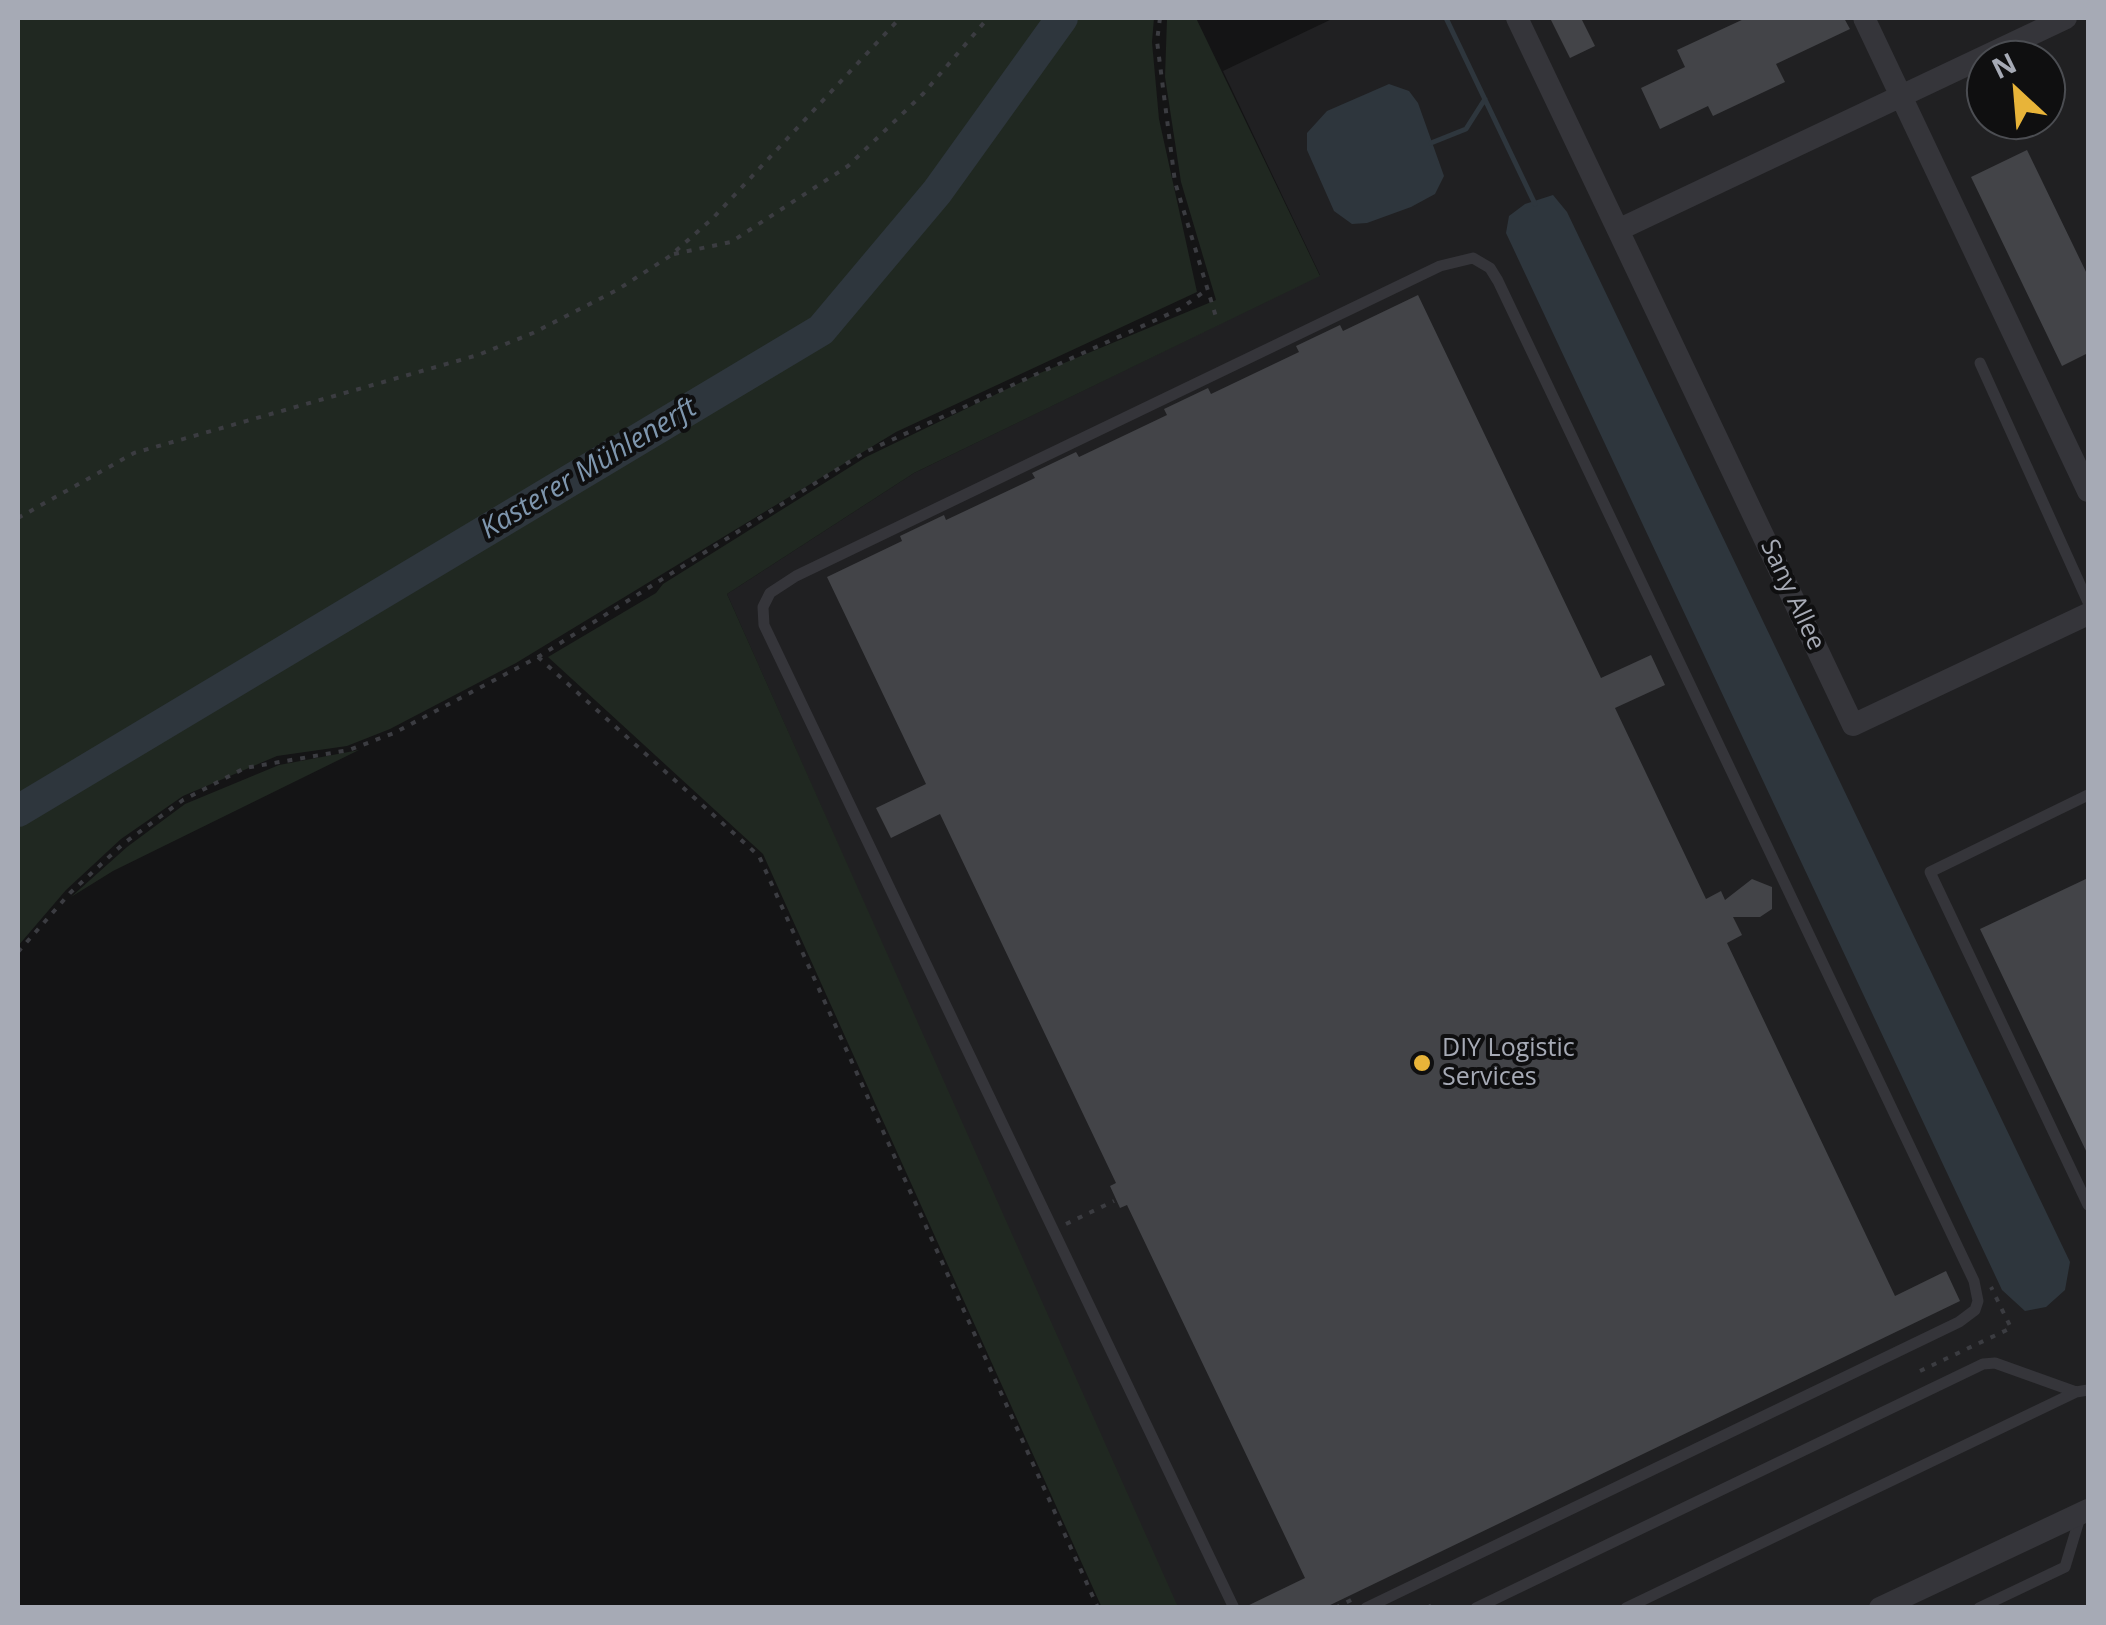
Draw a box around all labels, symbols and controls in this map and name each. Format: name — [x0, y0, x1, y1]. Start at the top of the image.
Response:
north arrow — [1966, 40, 2066, 140]
text: N — [1985, 43, 2022, 87]
water label: Kasterer Mühlenerft — [475, 391, 703, 547]
street label: Sany Allee — [1753, 535, 1831, 655]
place label: DIY Logistic Services — [1442, 1034, 1575, 1093]
marker: DIY Logistic Services — [1411, 1052, 1433, 1074]

